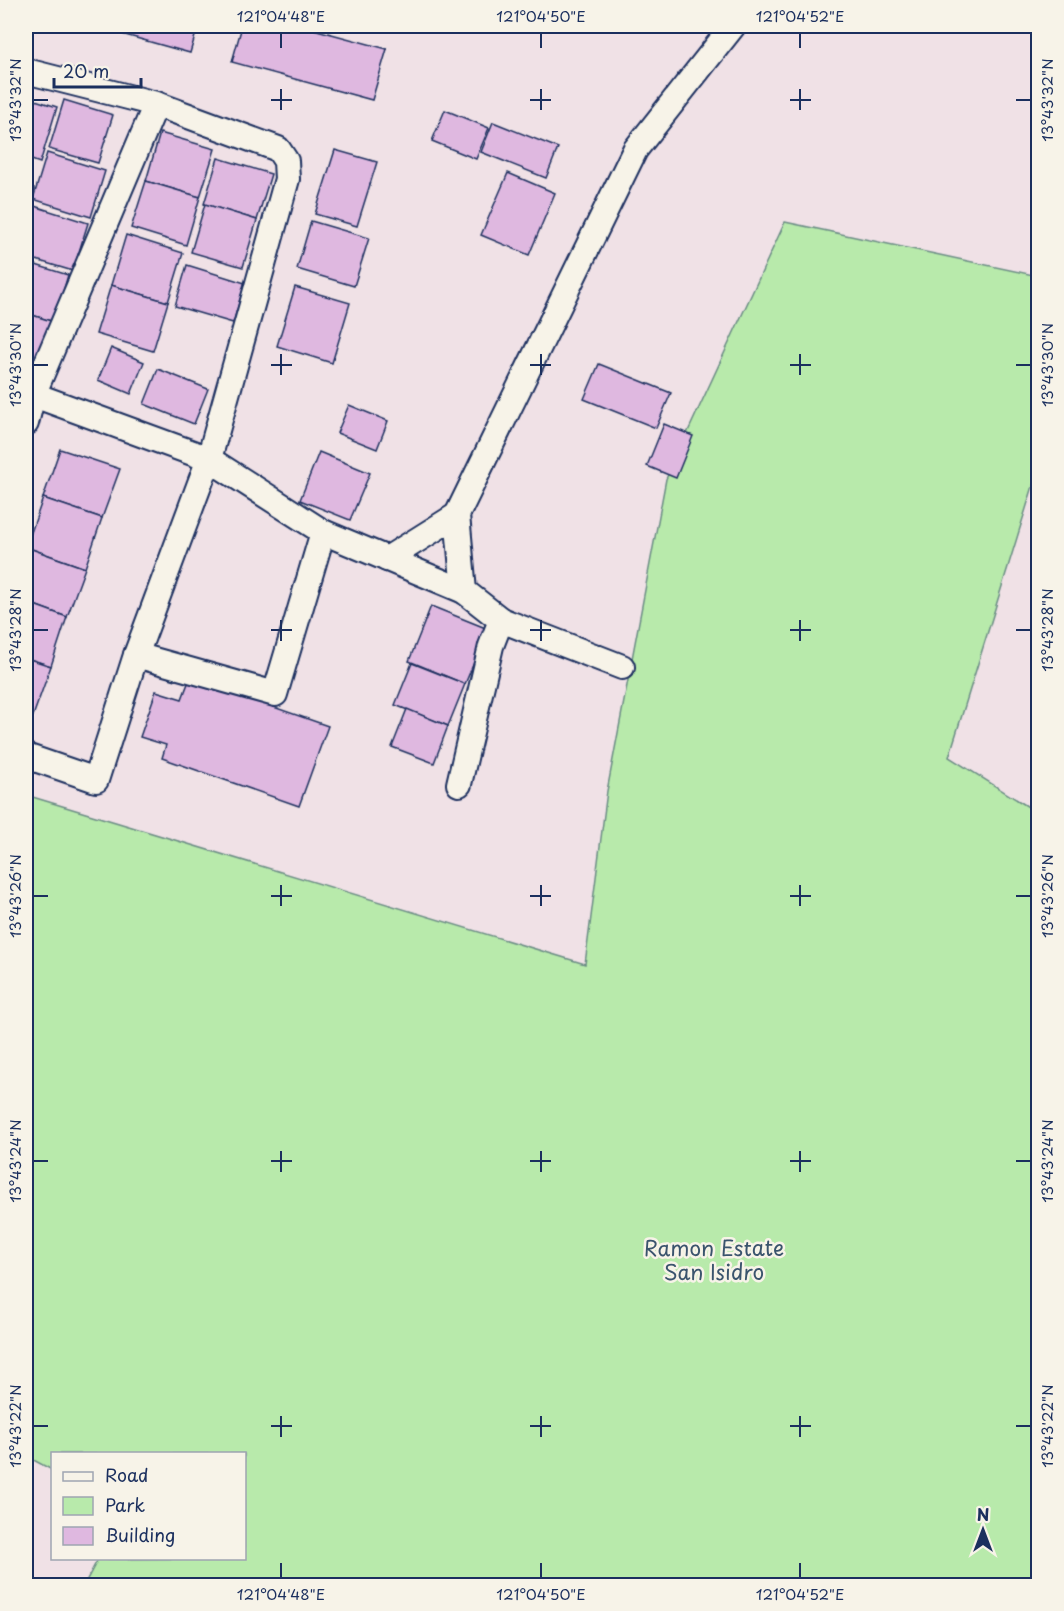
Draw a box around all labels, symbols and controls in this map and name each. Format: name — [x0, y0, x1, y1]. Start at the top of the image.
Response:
text: 121°04'48"E — [237, 4, 325, 27]
text: 121°04'50"E — [496, 4, 586, 27]
text: 121°04'52"E — [756, 4, 844, 27]
scale bar — [54, 51, 141, 89]
text: 20 m — [63, 57, 109, 84]
text: 13°43'32"N — [3, 58, 26, 142]
text: 13°43'32"N — [1035, 58, 1058, 142]
text: 13°43'30"N — [3, 323, 26, 407]
text: 13°43'30"N — [1035, 323, 1058, 407]
text: 13°43'28"N — [3, 588, 26, 672]
text: 13°43'28"N — [1035, 588, 1058, 672]
text: 13°43'26"N — [3, 854, 26, 938]
text: 13°43'26"N — [1035, 854, 1058, 938]
text: 13°43'24"N — [3, 1119, 26, 1203]
text: 13°43'24"N — [1035, 1119, 1058, 1203]
park label: Ramon Estate San Isidro — [644, 1231, 784, 1287]
text: 13°43'22"N — [3, 1384, 26, 1468]
text: 13°43'22"N — [1035, 1384, 1058, 1468]
legend — [51, 1452, 246, 1560]
text: Road — [105, 1461, 149, 1488]
text: Park — [105, 1491, 145, 1518]
north arrow — [953, 1500, 1013, 1560]
text: N — [977, 1502, 989, 1526]
text: Building — [105, 1521, 175, 1548]
text: 121°04'48"E — [237, 1582, 325, 1605]
text: 121°04'50"E — [496, 1582, 586, 1605]
text: 121°04'52"E — [756, 1582, 844, 1605]

